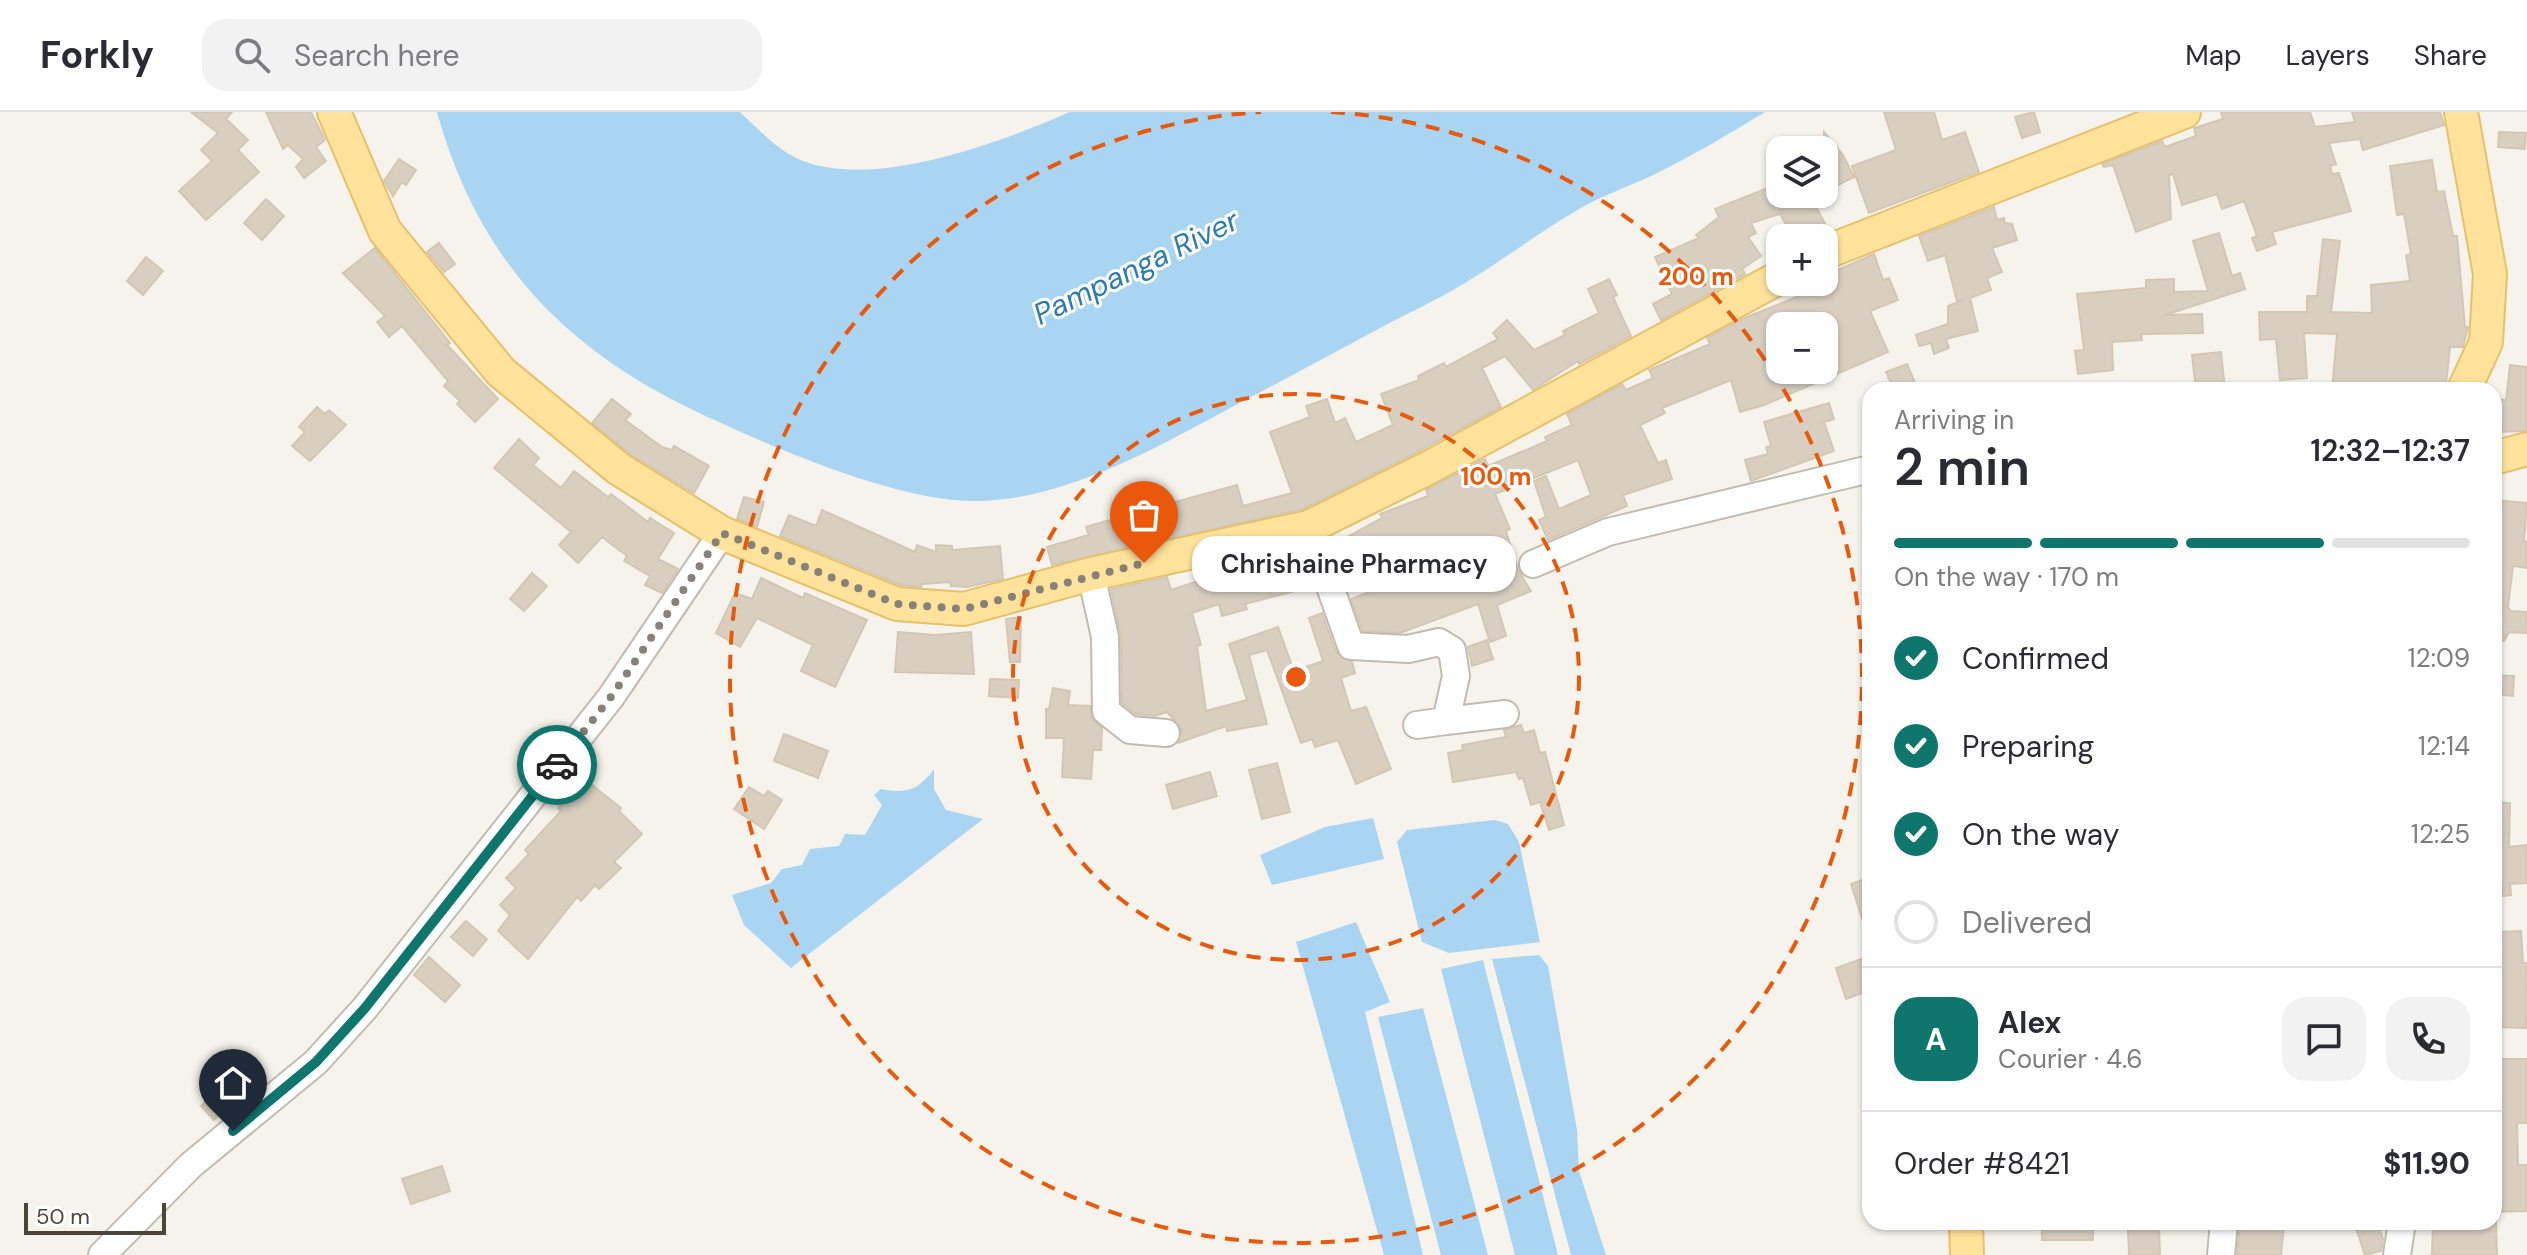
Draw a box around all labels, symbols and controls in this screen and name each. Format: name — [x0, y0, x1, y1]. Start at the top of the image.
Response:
search box — [202, 19, 762, 91]
text: Forkly — [40, 30, 154, 80]
icon: search — [230, 33, 274, 77]
text: Search here — [294, 36, 459, 75]
text: Map — [2185, 37, 2242, 74]
text: Layers — [2286, 37, 2370, 74]
text: Share — [2414, 37, 2487, 74]
map controls — [1766, 136, 1838, 384]
button: layers — [1766, 136, 1838, 208]
water label: Pampanga River — [1027, 200, 1246, 334]
button: + — [1766, 224, 1838, 296]
text: 200 m — [1658, 261, 1734, 292]
button: − — [1766, 312, 1838, 384]
text: Arriving in — [1894, 403, 2014, 437]
text: 12:32–12:37 — [2310, 431, 2470, 470]
text: 2 min — [1894, 433, 2030, 501]
text: 100 m — [1461, 461, 1531, 492]
pin — [1110, 481, 1178, 563]
icon: bag — [1122, 493, 1166, 537]
callout: Chrishaine Pharmacy — [1192, 535, 1516, 591]
text: Chrishaine Pharmacy — [1220, 547, 1488, 581]
text: On the way · 170 m — [1894, 560, 2119, 594]
icon: check — [1894, 636, 1938, 680]
text: Confirmed — [1962, 639, 2109, 678]
text: 12:09 — [2408, 641, 2470, 675]
centre of rings — [1282, 663, 1310, 691]
icon: check — [1894, 724, 1938, 768]
courier — [517, 725, 597, 805]
text: Preparing — [1962, 727, 2094, 766]
text: 12:14 — [2418, 729, 2470, 763]
icon: car — [535, 743, 579, 787]
icon: check — [1894, 812, 1938, 856]
text: On the way — [1962, 815, 2119, 854]
text: 12:25 — [2411, 817, 2470, 851]
text: Delivered — [1962, 903, 2092, 942]
button: chat — [2282, 997, 2366, 1081]
button: phone — [2386, 997, 2470, 1081]
text: Alex — [1998, 1003, 2061, 1042]
text: A — [1925, 1020, 1947, 1059]
text: Courier · 4.6 — [1998, 1042, 2143, 1076]
pin — [199, 1049, 267, 1131]
icon: home — [211, 1061, 255, 1105]
text: Order #8421 — [1894, 1144, 2070, 1183]
text: $11.90 — [2383, 1144, 2470, 1183]
scale bar — [24, 1199, 166, 1235]
text: 50 m — [36, 1202, 90, 1231]

